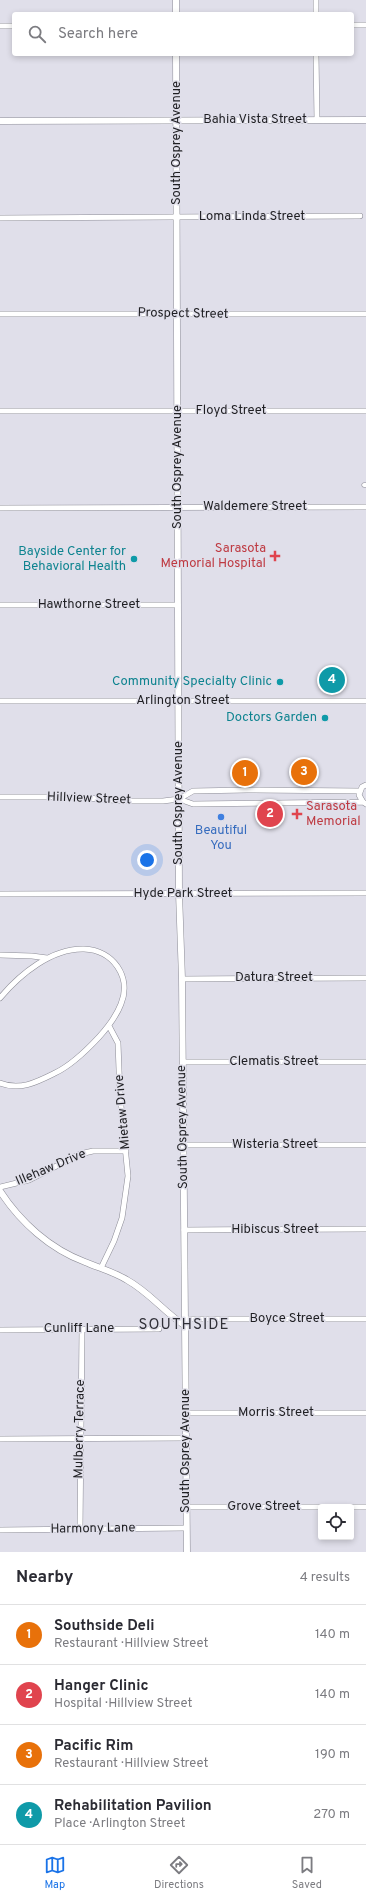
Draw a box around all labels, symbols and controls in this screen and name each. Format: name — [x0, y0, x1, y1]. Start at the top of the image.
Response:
search box — [12, 12, 354, 56]
icon: search — [26, 23, 48, 45]
text: Search here — [58, 25, 138, 44]
street label: South Osprey Avenue — [169, 81, 185, 205]
street label: Bahia Vista Street — [203, 112, 307, 128]
street label: Loma Linda Street — [199, 209, 305, 225]
street label: Prospect Street — [137, 305, 229, 323]
street label: Floyd Street — [196, 403, 267, 419]
street label: South Osprey Avenue — [170, 405, 186, 529]
street label: Waldemere Street — [203, 499, 307, 515]
place label: Sarasota Memorial Hospital — [160, 541, 266, 572]
place label: Bayside Center for Behavioral Health — [18, 544, 126, 575]
marker: Sarasota Memorial Hospital — [269, 550, 281, 562]
marker: Bayside Center for Behavioral Health — [129, 554, 139, 564]
street label: Hawthorne Street — [38, 597, 140, 613]
pin: 4 — [319, 665, 345, 695]
place label: Community Specialty Clinic — [112, 674, 272, 690]
marker: Community Specialty Clinic — [275, 677, 285, 687]
street label: Arlington Street — [136, 693, 230, 709]
place label: Doctors Garden — [226, 710, 317, 726]
marker: Doctors Garden — [320, 713, 330, 723]
street label: South Osprey Avenue — [171, 741, 187, 865]
pin: 3 — [291, 757, 317, 787]
pin: 1 — [232, 758, 258, 788]
street label: Hillview Street — [47, 790, 131, 808]
pin: 2 — [257, 799, 283, 829]
place label: Sarasota Memorial — [306, 799, 361, 830]
marker: Sarasota Memorial — [291, 808, 303, 820]
marker: Beautiful You — [216, 812, 226, 822]
place label: Beautiful You — [195, 823, 247, 854]
your location — [137, 850, 157, 870]
street label: Hyde Park Street — [134, 886, 233, 902]
street label: Datura Street — [235, 970, 313, 986]
street label: Clematis Street — [229, 1054, 319, 1070]
street label: South Osprey Avenue — [174, 1065, 192, 1189]
street label: Mietaw Drive — [112, 1074, 134, 1150]
street label: Wisteria Street — [232, 1137, 318, 1153]
street label: Illehaw Drive — [13, 1146, 89, 1190]
street label: Hibiscus Street — [231, 1222, 319, 1238]
street label: Boyce Street — [249, 1311, 325, 1327]
district label: SOUTHSIDE — [139, 1316, 229, 1335]
street label: Cunliff Lane — [44, 1321, 114, 1337]
street label: Mulberry Terrace — [71, 1379, 89, 1479]
street label: South Osprey Avenue — [178, 1389, 194, 1513]
street label: Morris Street — [238, 1405, 314, 1421]
street label: Grove Street — [227, 1499, 301, 1515]
map controls — [318, 1504, 354, 1540]
button: locate — [318, 1504, 354, 1540]
street label: Harmony Lane — [50, 1520, 136, 1538]
text: Nearby — [16, 1567, 73, 1589]
text: 4 results — [300, 1570, 350, 1586]
text: Southside Deli — [54, 1617, 155, 1636]
text: 1 — [26, 1627, 32, 1643]
text: 140 m — [315, 1627, 350, 1643]
text: Restaurant · Hillview Street — [54, 1636, 208, 1652]
text: Hanger Clinic — [54, 1677, 149, 1696]
text: 2 — [25, 1687, 33, 1703]
text: 140 m — [315, 1687, 350, 1703]
text: Hospital · Hillview Street — [54, 1696, 192, 1712]
text: Pacific Rim — [54, 1737, 133, 1756]
text: 3 — [25, 1747, 33, 1763]
text: 190 m — [315, 1747, 350, 1763]
text: Restaurant · Hillview Street — [54, 1756, 208, 1772]
text: Rehabilitation Pavilion — [54, 1797, 212, 1816]
text: 4 — [25, 1807, 33, 1823]
text: 270 m — [313, 1807, 350, 1823]
text: Place · Arlington Street — [54, 1816, 185, 1832]
tab: Map — [44, 1854, 66, 1892]
tab: Directions — [154, 1854, 204, 1892]
tab: Saved — [292, 1854, 322, 1892]

